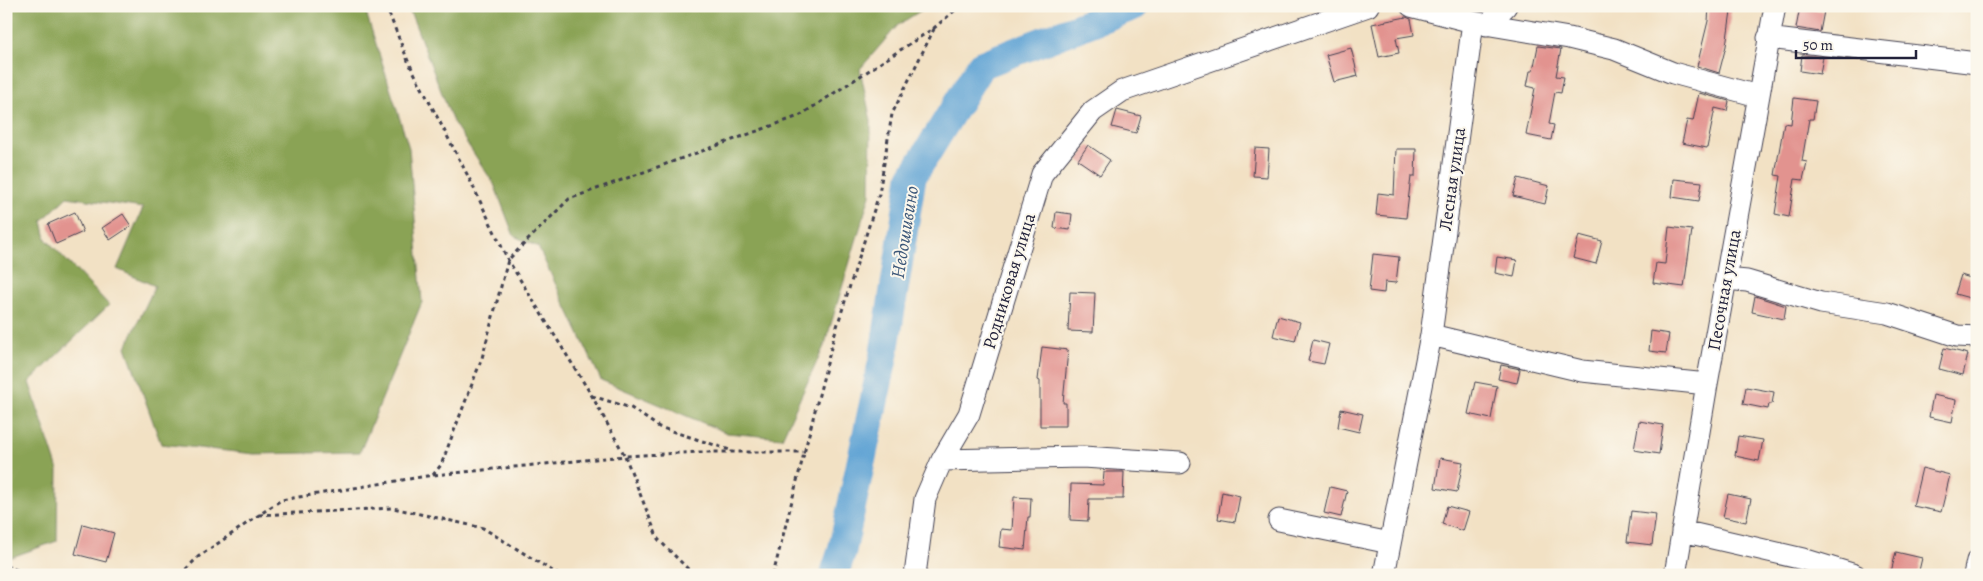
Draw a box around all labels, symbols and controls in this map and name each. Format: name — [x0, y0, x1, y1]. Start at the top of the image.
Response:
scale bar — [1796, 28, 1916, 60]
text: 50 m — [1803, 35, 1833, 55]
street label: Лесная улица — [1433, 125, 1471, 232]
water label: Недошивино — [885, 184, 925, 280]
street label: Родниковая улица — [977, 209, 1041, 352]
street label: Песочная улица — [1702, 227, 1747, 353]

